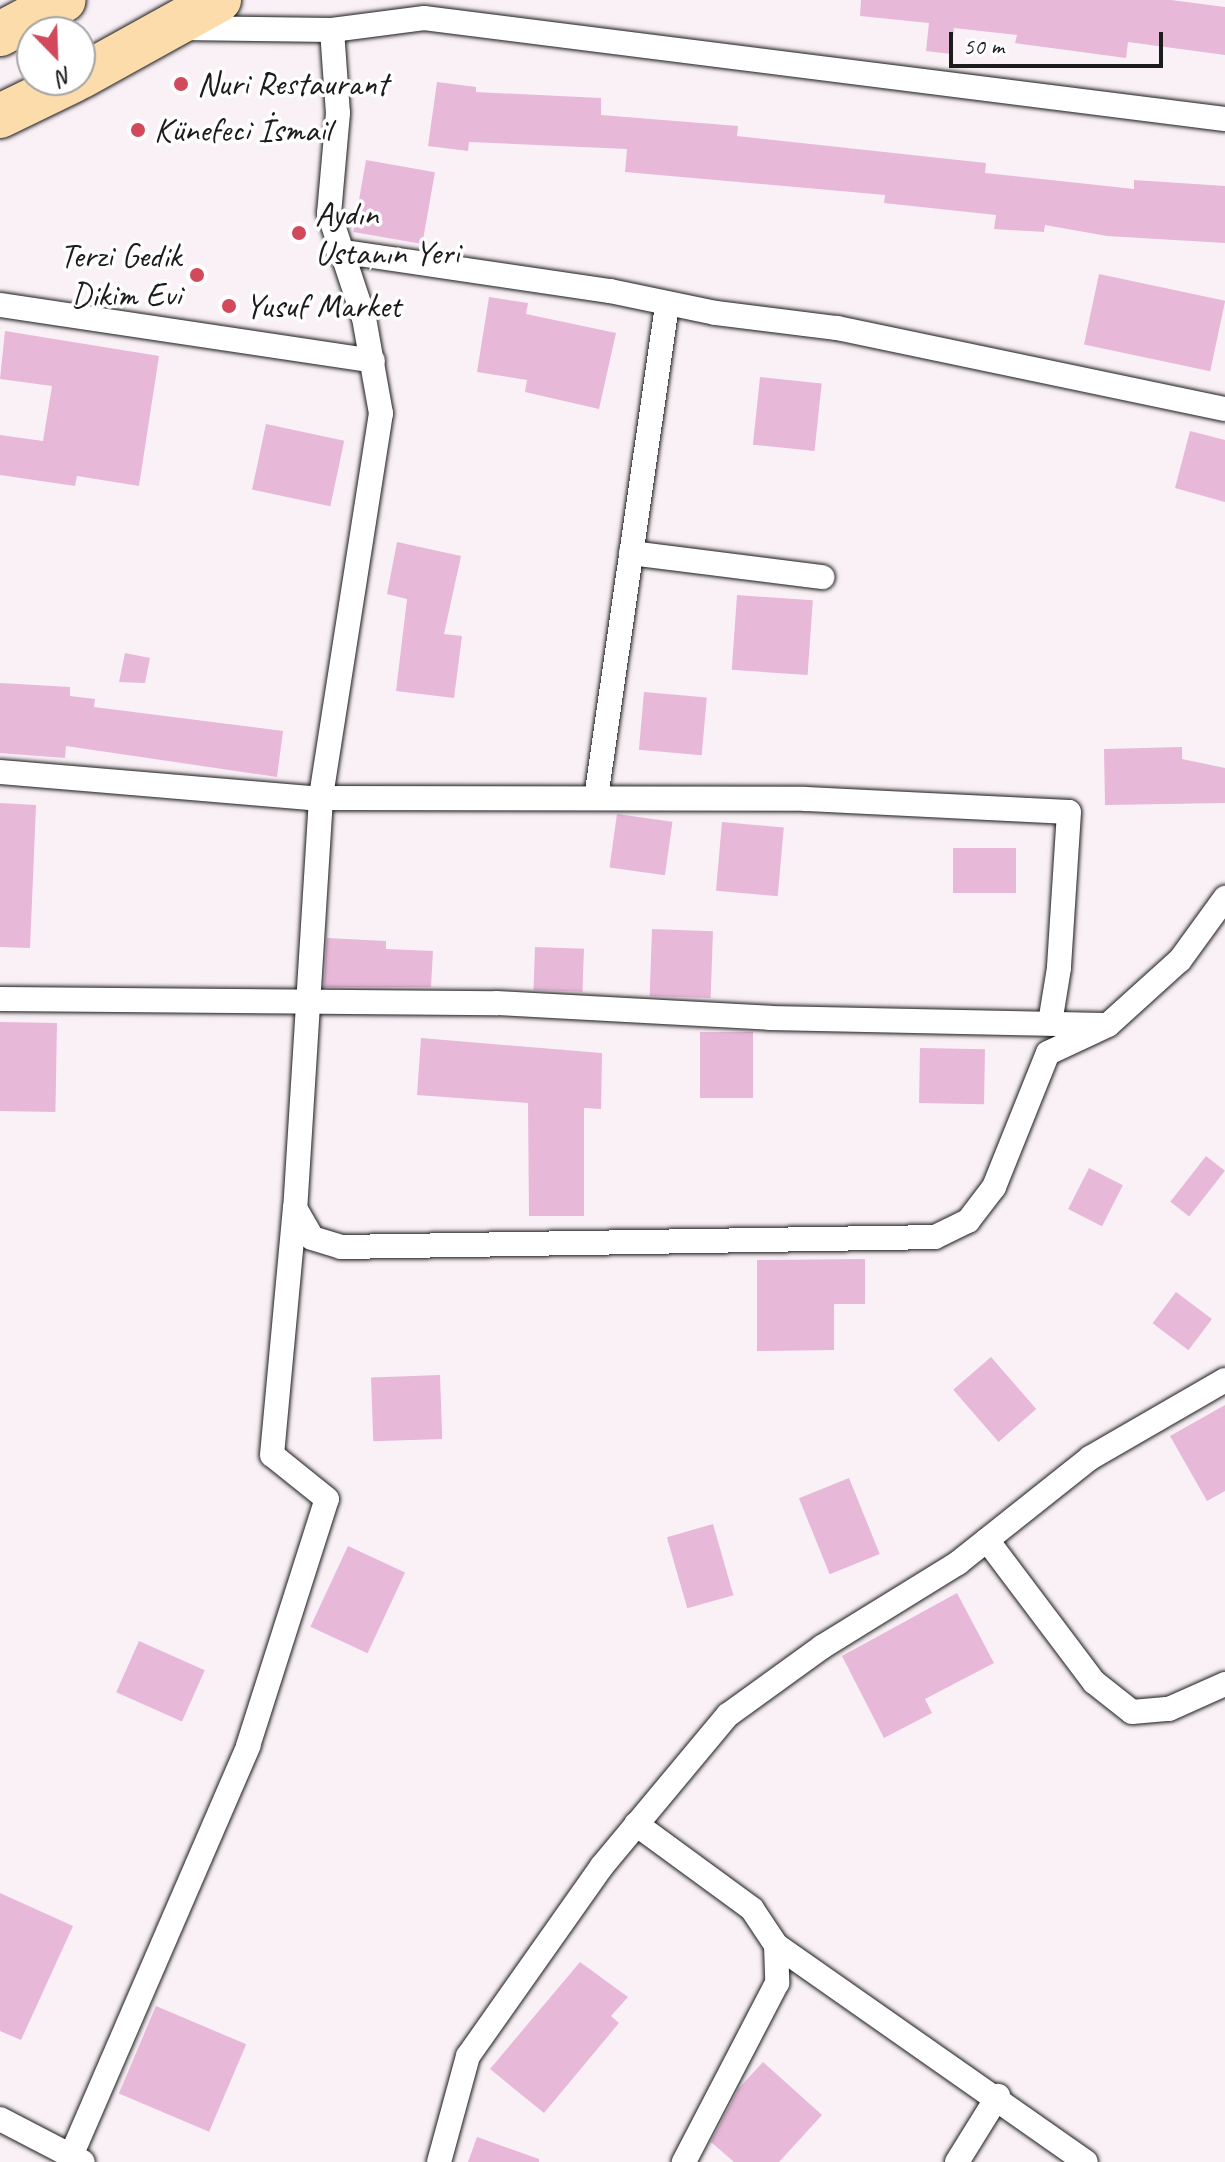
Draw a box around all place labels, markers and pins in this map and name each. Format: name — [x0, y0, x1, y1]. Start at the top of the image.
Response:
place label: Nuri Restaurant — [197, 64, 388, 104]
marker: Nuri Restaurant — [172, 75, 190, 93]
place label: Künefeci İsmail — [154, 110, 331, 150]
marker: Künefeci İsmail — [129, 121, 147, 139]
place label: Aydın Ustanın Yeri — [315, 193, 459, 272]
marker: Aydın Ustanın Yeri — [290, 224, 308, 242]
place label: Terzi Gedik Dikim Evi — [60, 235, 181, 314]
marker: Terzi Gedik Dikim Evi — [188, 266, 206, 284]
place label: Yusuf Market — [245, 286, 401, 326]
marker: Yusuf Market — [220, 297, 238, 315]

